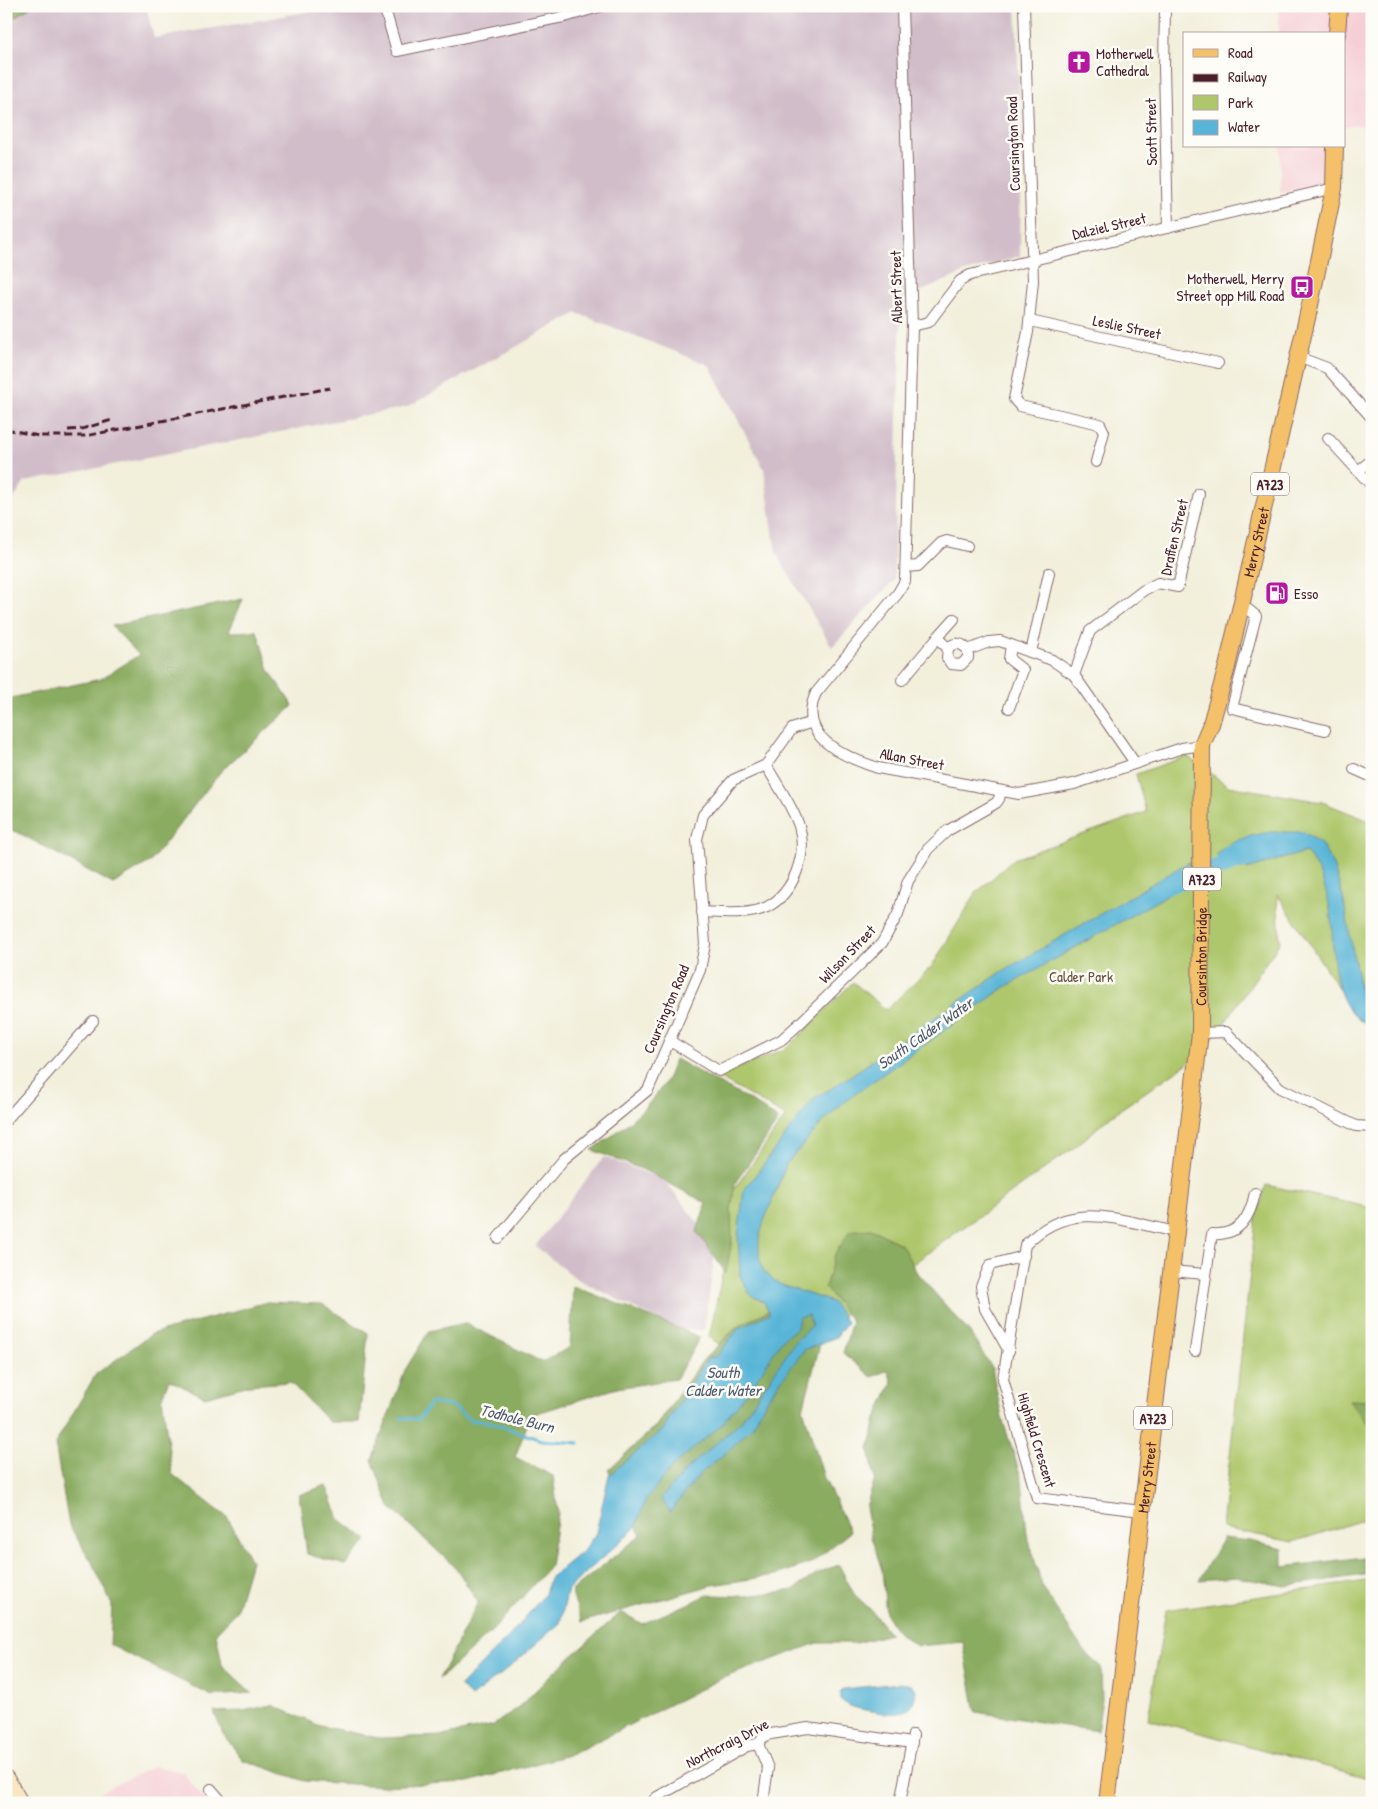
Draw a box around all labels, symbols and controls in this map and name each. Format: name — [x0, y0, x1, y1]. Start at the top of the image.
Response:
legend — [1183, 32, 1346, 148]
text: Road — [1228, 42, 1253, 63]
place label: Motherwell Cathedral — [1096, 43, 1154, 81]
church icon: Motherwell Cathedral — [1066, 49, 1092, 75]
text: Railway — [1228, 66, 1267, 87]
text: Park — [1228, 92, 1253, 113]
street label: Coursington Road — [1001, 96, 1025, 192]
street label: Scott Street — [1140, 97, 1162, 166]
text: Water — [1228, 116, 1260, 137]
street label: Dalziel Street — [1070, 207, 1149, 245]
street label: Albert Street — [885, 250, 907, 324]
place label: Motherwell, Merry Street opp Mill Road — [1177, 268, 1284, 306]
bus stop icon: Motherwell, Merry Street opp Mill Road — [1289, 274, 1315, 300]
street label: Leslie Street — [1091, 310, 1164, 345]
road number: A723 — [1251, 472, 1289, 496]
street label: Draffen Street — [1155, 496, 1193, 577]
street label: Merry Street — [1237, 504, 1274, 579]
fuel station icon: Esso — [1264, 580, 1290, 606]
place label: Esso — [1294, 583, 1318, 604]
street label: Allan Street — [878, 743, 947, 776]
road number: A723 — [1183, 868, 1221, 891]
street label: Coursinton Bridge — [1190, 907, 1211, 1006]
street label: Wilson Street — [814, 920, 881, 988]
street label: Coursington Road — [638, 961, 694, 1057]
park label: Calder Park — [1049, 966, 1113, 987]
water label: South Calder Water — [873, 991, 979, 1074]
water label: South Calder Water — [685, 1361, 763, 1401]
street label: Highfield Crescent — [1013, 1390, 1062, 1491]
water label: Todhole Burn — [478, 1398, 558, 1438]
road number: A723 — [1134, 1406, 1172, 1430]
street label: Merry Street — [1132, 1440, 1161, 1514]
street label: Northcraig Drive — [682, 1713, 772, 1773]

